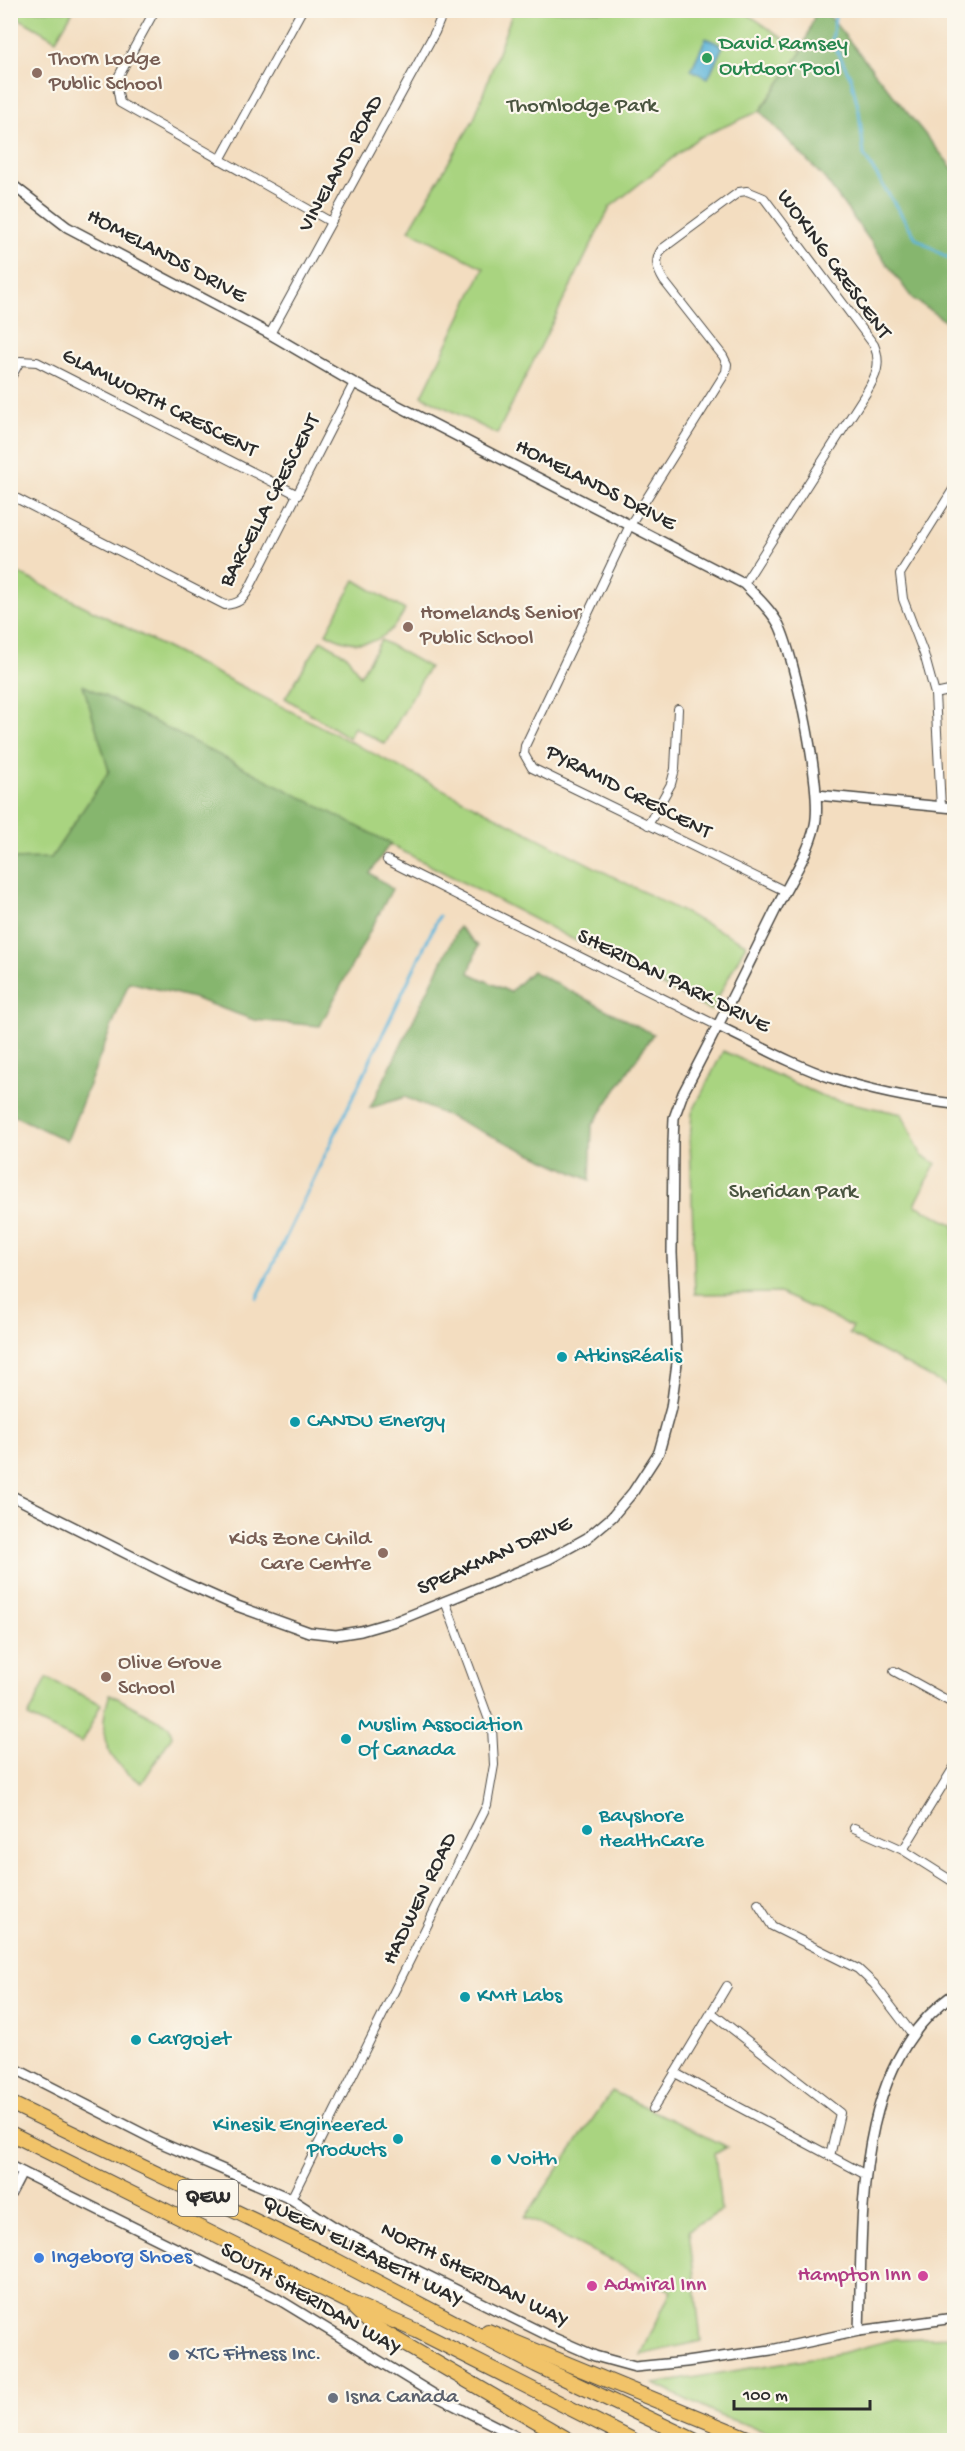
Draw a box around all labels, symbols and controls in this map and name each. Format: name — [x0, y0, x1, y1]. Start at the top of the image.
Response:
place label: David Ramsey Outdoor Pool — [717, 32, 848, 83]
place label: Thorn Lodge Public School — [47, 47, 163, 98]
marker: David Ramsey Outdoor Pool — [700, 51, 714, 65]
marker: Thorn Lodge Public School — [30, 66, 44, 80]
street label: VINELAND ROAD — [293, 90, 391, 238]
park label: Thornlodge Park — [505, 94, 659, 120]
street label: WOKING CRESCENT — [770, 185, 897, 346]
street label: HOMELANDS DRIVE — [82, 204, 251, 311]
street label: GLAMWORTH CRESCENT — [57, 343, 262, 465]
street label: BARCELLA CRESCENT — [214, 409, 328, 593]
street label: HOMELANDS DRIVE — [510, 434, 681, 538]
place label: Homelands Senior Public School — [419, 601, 583, 652]
marker: Homelands Senior Public School — [401, 620, 415, 634]
street label: PYRAMID CRESCENT — [540, 739, 717, 847]
street label: SHERIDAN PARK DRIVE — [572, 924, 775, 1041]
park label: Sheridan Park — [729, 1180, 860, 1206]
place label: AtkinsRéalis — [574, 1344, 683, 1370]
marker: AtkinsRéalis — [555, 1350, 569, 1364]
place label: CANDU Energy — [307, 1409, 445, 1435]
marker: CANDU Energy — [288, 1415, 302, 1429]
street label: SPEAKMAN DRIVE — [414, 1511, 577, 1603]
place label: Kids Zone Child Care Centre — [229, 1527, 373, 1578]
marker: Kids Zone Child Care Centre — [376, 1546, 390, 1560]
place label: Olive Grove School — [118, 1651, 222, 1702]
marker: Olive Grove School — [99, 1670, 113, 1684]
place label: Muslim Association Of Canada — [358, 1713, 523, 1764]
marker: Muslim Association Of Canada — [339, 1732, 353, 1746]
place label: Bayshore HealthCare — [598, 1804, 705, 1855]
marker: Bayshore HealthCare — [580, 1823, 594, 1837]
street label: HADWEN ROAD — [378, 1828, 465, 1969]
place label: KMH Labs — [477, 1984, 563, 2010]
marker: KMH Labs — [458, 1990, 472, 2004]
place label: Cargojet — [148, 2027, 233, 2053]
marker: Cargojet — [129, 2033, 143, 2047]
place label: Kinesik Engineered Products — [213, 2113, 388, 2164]
marker: Kinesik Engineered Products — [391, 2132, 405, 2146]
place label: Voith — [507, 2147, 557, 2173]
marker: Voith — [489, 2153, 503, 2167]
road number: QEW — [178, 2180, 238, 2216]
street label: QUEEN ELIZABETH WAY — [257, 2190, 467, 2314]
street label: NORTH SHERIDAN WAY — [376, 2217, 572, 2335]
street label: SOUTH SHERIDAN WAY — [215, 2238, 405, 2362]
place label: Ingeborg Shoes — [51, 2245, 193, 2271]
marker: Ingeborg Shoes — [32, 2251, 46, 2265]
place label: Hampton Inn — [798, 2263, 912, 2289]
marker: Hampton Inn — [916, 2269, 930, 2283]
place label: Admiral Inn — [604, 2273, 707, 2299]
marker: Admiral Inn — [585, 2279, 599, 2293]
place label: XTC Fitness Inc. — [185, 2342, 322, 2368]
marker: XTC Fitness Inc. — [167, 2348, 181, 2362]
scale bar — [734, 2373, 870, 2411]
place label: Isna Canada — [345, 2385, 459, 2411]
text: 100 m — [742, 2386, 788, 2407]
marker: Isna Canada — [326, 2391, 340, 2405]

